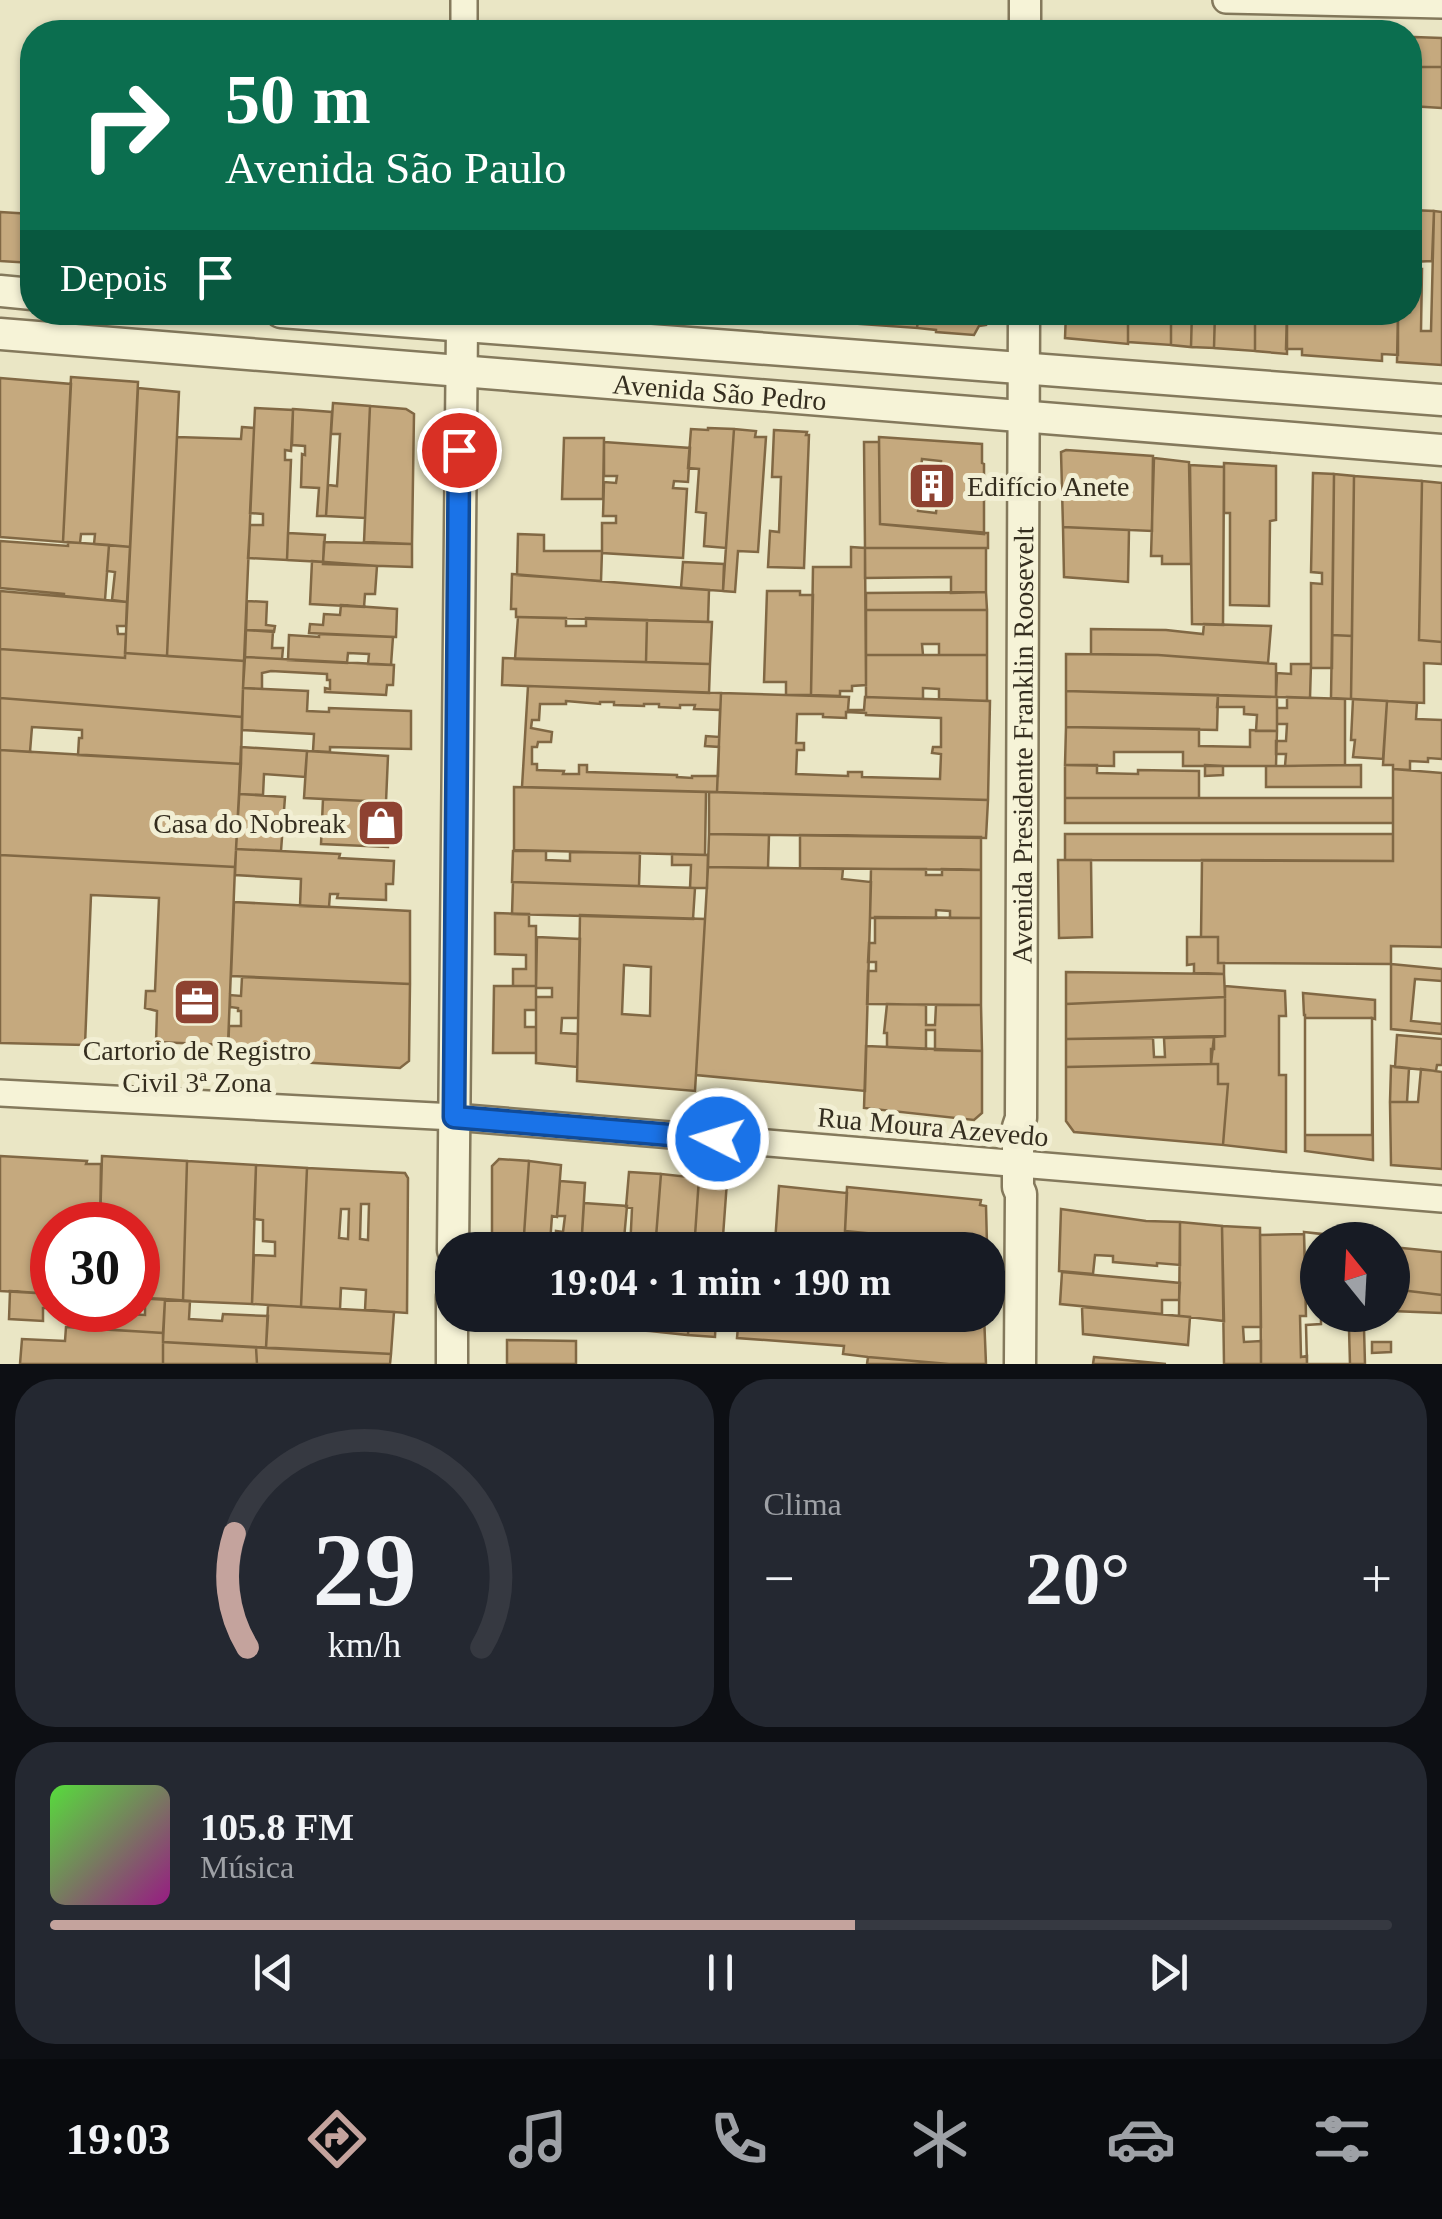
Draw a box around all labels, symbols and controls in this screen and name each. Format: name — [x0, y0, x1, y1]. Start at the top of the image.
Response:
icon: right — [60, 60, 190, 190]
text: 50 m — [225, 61, 371, 138]
text: Avenida São Paulo — [225, 143, 567, 193]
icon: arrive — [188, 250, 243, 305]
text: Depois — [60, 257, 168, 299]
street label: Avenida São Pedro — [612, 368, 828, 416]
pin — [417, 408, 502, 493]
icon: arrive — [432, 423, 487, 478]
building icon: Edifício Anete — [906, 460, 958, 512]
place label: Edifício Anete — [967, 471, 1130, 502]
street label: Avenida Presidente Franklin Roosevelt — [1006, 526, 1039, 964]
shop icon: Casa do Nobreak — [355, 797, 407, 849]
place label: Casa do Nobreak — [153, 808, 346, 839]
office icon: Cartorio de Registro Civil 3ª Zona — [171, 976, 223, 1028]
place label: Cartorio de Registro Civil 3ª Zona — [83, 1035, 311, 1098]
position arrow — [666, 1087, 770, 1191]
street label: Rua Moura Azevedo — [816, 1101, 1050, 1153]
speed limit sign: 30 — [30, 1202, 160, 1332]
north arrow — [1300, 1222, 1410, 1332]
map controls — [1300, 1222, 1410, 1332]
text: 19:04 · 1 min · 190 m — [549, 1261, 891, 1303]
text: Clima — [764, 1486, 842, 1522]
text: 29 — [312, 1512, 416, 1627]
text: 20° — [1025, 1537, 1130, 1620]
text: − — [764, 1548, 795, 1609]
text: + — [1361, 1548, 1392, 1609]
text: km/h — [328, 1625, 401, 1665]
text: 105.8 FM — [200, 1806, 354, 1848]
text: Música — [200, 1849, 294, 1885]
icon: previous — [246, 1945, 301, 2000]
icon: pause — [693, 1945, 748, 2000]
icon: next — [1141, 1945, 1196, 2000]
icon: directions — [302, 2104, 372, 2174]
icon: music — [503, 2104, 573, 2174]
icon: phone — [704, 2104, 774, 2174]
icon: climate — [905, 2104, 975, 2174]
icon: car — [1106, 2104, 1176, 2174]
icon: filters — [1307, 2104, 1377, 2174]
text: 19:03 — [66, 2114, 171, 2164]

